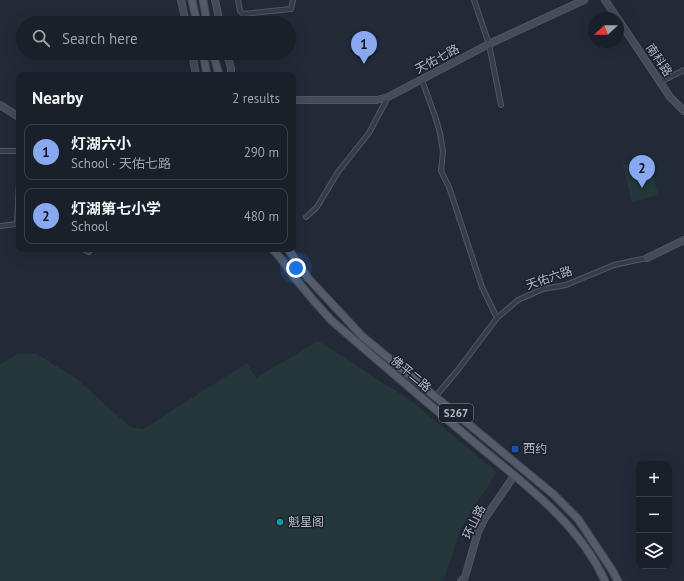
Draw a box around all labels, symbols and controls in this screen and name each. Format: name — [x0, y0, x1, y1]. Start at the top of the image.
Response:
north arrow — [588, 12, 624, 48]
search box — [16, 16, 296, 60]
icon: search — [30, 27, 52, 49]
text: Search here — [62, 29, 138, 48]
pin: 1 — [351, 31, 377, 64]
street label: 天佑七路 — [412, 41, 461, 76]
street label: 南科路 — [643, 41, 676, 79]
text: Nearby — [32, 87, 83, 109]
text: 2 results — [232, 90, 280, 107]
text: 灯湖六小 — [71, 134, 131, 153]
text: 1 — [42, 144, 50, 161]
text: 290 m — [244, 144, 279, 161]
text: School · 天佑七路 — [71, 155, 171, 172]
pin: 2 — [629, 155, 655, 188]
text: 灯湖第七小学 — [71, 199, 161, 218]
text: 2 — [42, 208, 50, 225]
text: 480 m — [244, 208, 279, 225]
text: School — [71, 218, 109, 235]
your location — [286, 258, 306, 278]
street label: 天佑六路 — [524, 263, 574, 292]
street label: 佛平二路 — [388, 352, 435, 395]
road number: S267 — [439, 404, 473, 422]
place label: 西约 — [523, 441, 547, 456]
marker: 西约 — [510, 444, 520, 454]
map controls — [636, 461, 672, 569]
button: + — [636, 461, 672, 497]
button: − — [636, 497, 672, 533]
street label: 环山路 — [459, 502, 488, 541]
place label: 魁星阁 — [288, 514, 324, 529]
marker: 魁星阁 — [275, 517, 285, 527]
button: layers — [636, 533, 672, 569]

